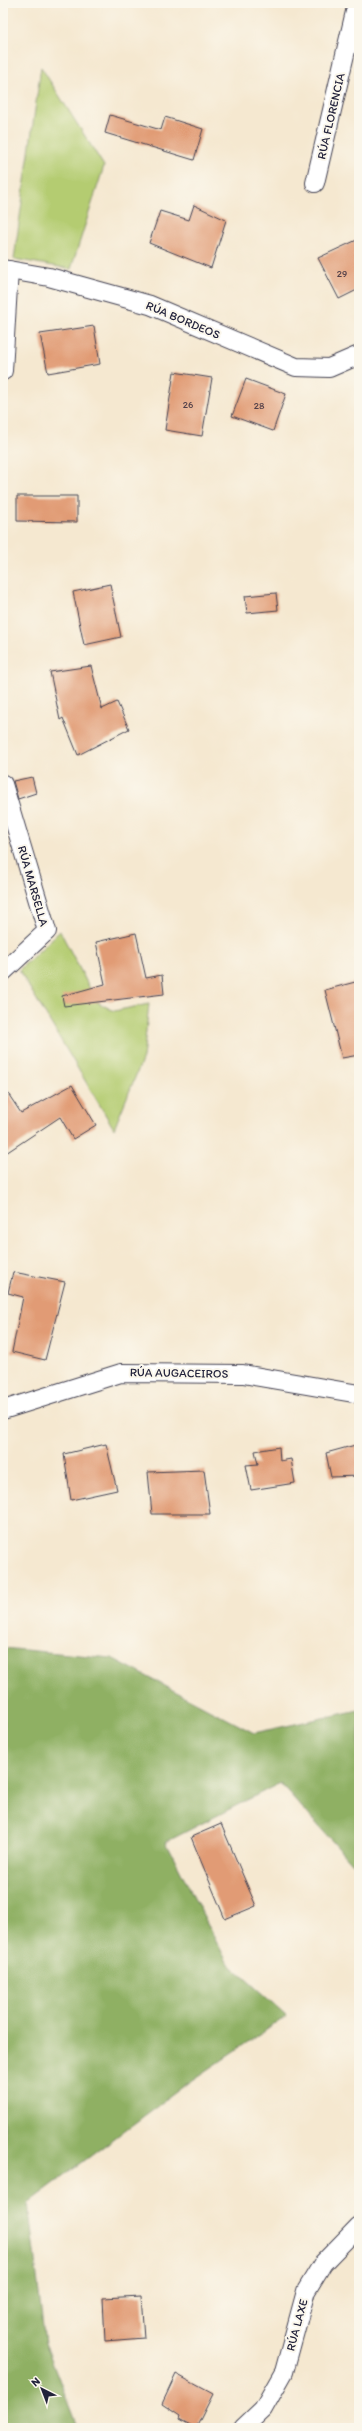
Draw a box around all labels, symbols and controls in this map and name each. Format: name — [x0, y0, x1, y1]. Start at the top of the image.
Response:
street label: RÚA FLORENCIA — [314, 71, 348, 161]
house number: 29 — [337, 267, 347, 280]
street label: RÚA BORDEOS — [144, 298, 222, 342]
house number: 26 — [183, 398, 193, 411]
house number: 28 — [254, 399, 265, 412]
street label: RÚA MARSELLA — [15, 844, 51, 928]
street label: RÚA AUGACEIROS — [130, 1365, 229, 1381]
street label: RÚA LAXE — [283, 2297, 311, 2353]
north arrow — [22, 2369, 62, 2409]
text: N — [29, 2375, 43, 2389]

